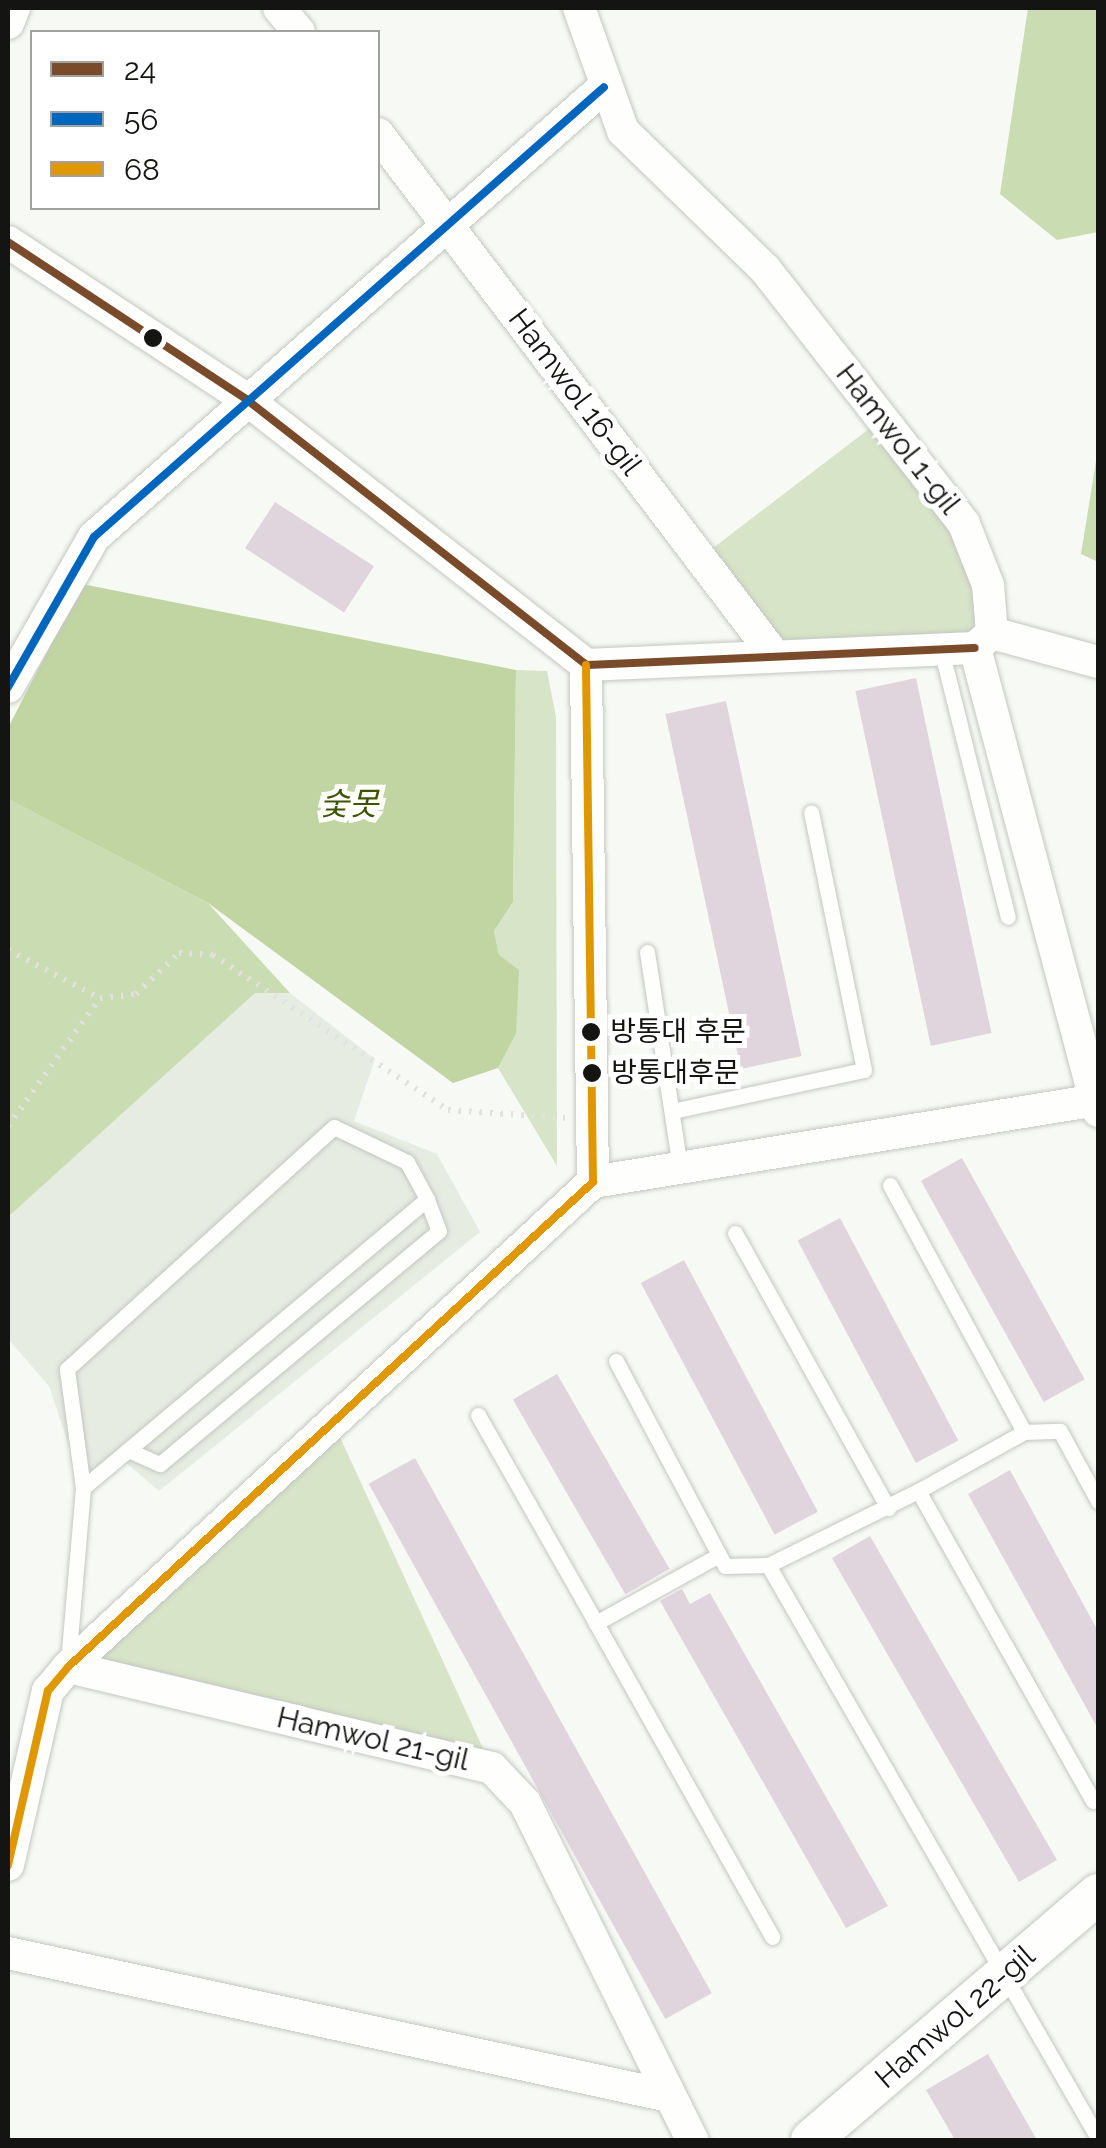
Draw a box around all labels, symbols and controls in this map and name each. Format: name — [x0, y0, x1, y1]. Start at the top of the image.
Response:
legend — [30, 30, 380, 210]
text: 24 — [124, 52, 156, 87]
text: 56 — [124, 102, 158, 137]
text: 68 — [124, 152, 160, 187]
street label: Hamwol 16-gil — [500, 301, 650, 483]
unlabelled marker — [143, 328, 163, 348]
street label: Hamwol 1-gil — [828, 356, 968, 522]
water label: 숯못 — [320, 785, 378, 823]
place label: 방통대 후문 — [610, 1015, 746, 1049]
marker: 방통대 후문 — [581, 1022, 601, 1042]
place label: 방통대후문 — [611, 1056, 740, 1090]
marker: 방통대후문 — [582, 1063, 602, 1083]
street label: Hamwol 21-gil — [273, 1699, 473, 1779]
street label: Hamwol 22-gil — [868, 1938, 1042, 2096]

